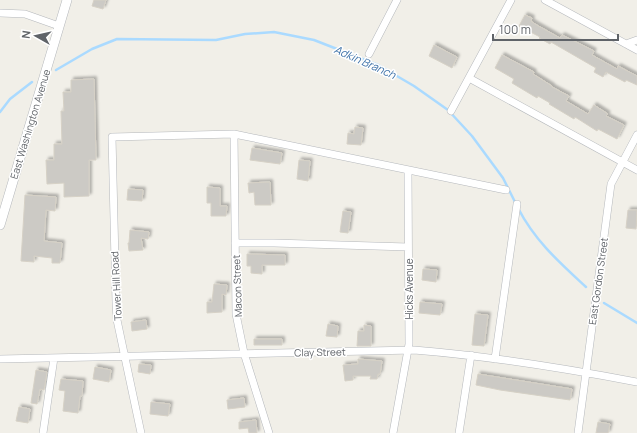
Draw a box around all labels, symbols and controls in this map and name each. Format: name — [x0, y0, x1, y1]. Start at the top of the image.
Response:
north arrow — [16, 16, 56, 56]
scale bar — [493, 16, 618, 42]
text: 100 m — [499, 21, 531, 38]
text: N — [18, 29, 34, 39]
water label: Adkin Branch — [332, 41, 399, 82]
street label: East Washington Avenue — [7, 67, 53, 181]
street label: East Gordon Street — [585, 236, 611, 326]
street label: Tower Hill Road — [107, 251, 125, 321]
street label: Macon Street — [229, 254, 245, 318]
street label: Hicks Avenue — [402, 258, 416, 320]
street label: Clay Street — [294, 345, 346, 359]

